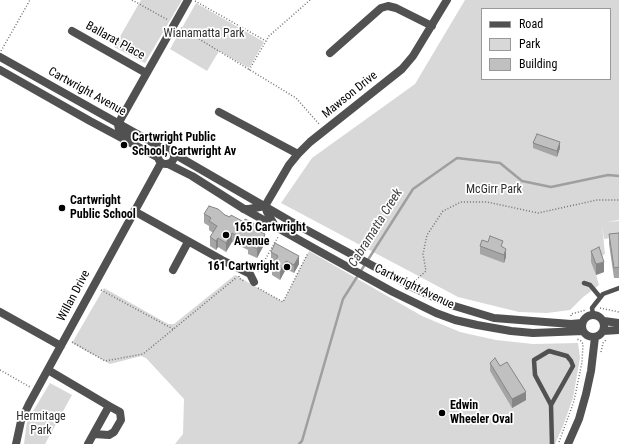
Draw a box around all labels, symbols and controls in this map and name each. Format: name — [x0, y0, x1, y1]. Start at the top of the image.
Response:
legend — [481, 8, 611, 80]
text: Road — [519, 17, 543, 31]
street label: Ballarat Place — [83, 19, 147, 63]
park label: Wianamatta Park — [164, 27, 244, 41]
text: Park — [519, 37, 540, 51]
text: Building — [519, 57, 557, 71]
street label: Cartwright Avenue — [46, 65, 128, 119]
street label: Mawson Drive — [320, 68, 380, 122]
place label: Cartwright Public School, Cartwright Av — [132, 131, 236, 159]
marker: Cartwright Public School, Cartwright Av — [119, 140, 129, 150]
park label: McGirr Park — [466, 183, 522, 197]
water label: Cabramatta Creek — [346, 186, 406, 270]
place label: Cartwright Public School — [70, 194, 136, 222]
marker: Cartwright Public School — [57, 203, 67, 213]
place label: 165 Cartwright Avenue — [234, 221, 306, 249]
marker: 165 Cartwright Avenue — [221, 230, 231, 240]
place label: 161 Cartwright — [207, 260, 279, 274]
street label: Cartwright Avenue — [372, 261, 456, 313]
marker: 161 Cartwright — [282, 262, 292, 272]
street label: Willan Drive — [55, 268, 93, 324]
place label: Edwin Wheeler Oval — [450, 399, 513, 427]
marker: Edwin Wheeler Oval — [437, 408, 447, 418]
park label: Hermitage Park — [16, 410, 66, 438]

